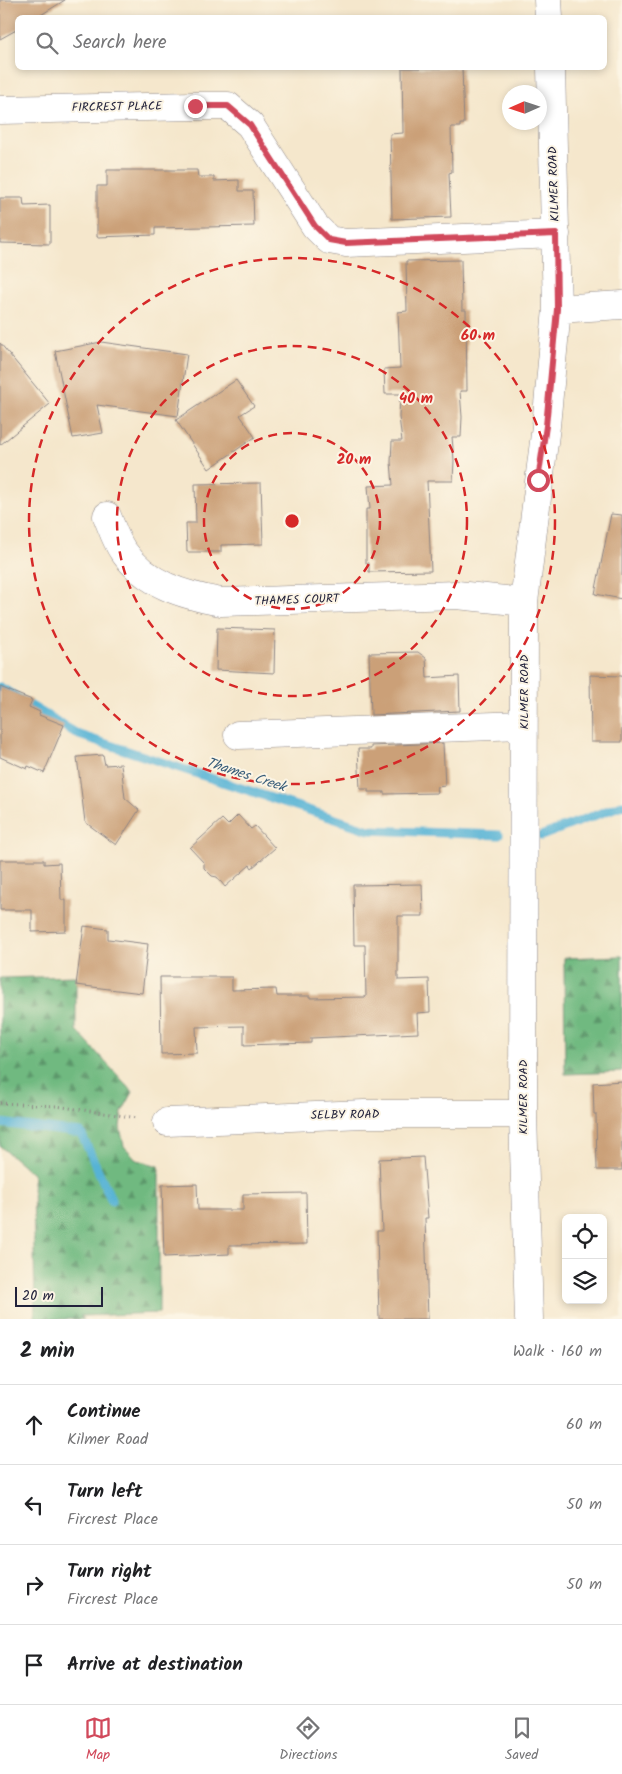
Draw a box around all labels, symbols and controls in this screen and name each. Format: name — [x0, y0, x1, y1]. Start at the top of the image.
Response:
search box — [15, 15, 607, 70]
text: Search here — [73, 28, 167, 58]
icon: search — [33, 29, 61, 57]
north arrow — [502, 85, 547, 130]
route end — [184, 95, 207, 118]
street label: FIRCREST PLACE — [72, 97, 163, 117]
street label: KILMER ROAD — [543, 146, 565, 222]
text: 60 m — [461, 324, 495, 348]
text: 40 m — [399, 387, 433, 411]
text: 20 m — [337, 448, 371, 472]
route start — [527, 469, 550, 492]
centre of rings — [283, 512, 301, 530]
street label: THAMES COURT — [254, 589, 341, 611]
street label: KILMER ROAD — [515, 654, 534, 730]
water label: Thames Creek — [203, 752, 291, 799]
street label: KILMER ROAD — [514, 1059, 533, 1135]
street label: SELBY ROAD — [310, 1105, 380, 1125]
map controls — [562, 1214, 607, 1304]
button: locate — [562, 1214, 607, 1259]
button: layers — [562, 1259, 607, 1304]
scale bar — [15, 1284, 102, 1307]
text: 20 m — [22, 1285, 54, 1307]
text: 2 min — [20, 1335, 75, 1368]
text: Walk · 160 m — [513, 1339, 602, 1364]
text: Continue — [67, 1397, 140, 1427]
icon: ahead — [20, 1411, 48, 1439]
text: 60 m — [566, 1412, 602, 1437]
text: Kilmer Road — [67, 1427, 148, 1452]
text: Turn left — [67, 1477, 142, 1507]
icon: left — [20, 1491, 48, 1519]
text: 50 m — [566, 1492, 602, 1517]
text: Fircrest Place — [67, 1507, 158, 1532]
text: Turn right — [67, 1557, 152, 1587]
icon: right — [20, 1571, 48, 1599]
text: 50 m — [566, 1572, 602, 1597]
text: Fircrest Place — [67, 1587, 158, 1612]
text: Arrive at destination — [67, 1650, 243, 1680]
icon: arrive — [20, 1651, 48, 1679]
tab: Map — [84, 1714, 112, 1766]
tab: Directions — [279, 1714, 337, 1766]
tab: Saved — [505, 1714, 538, 1766]

